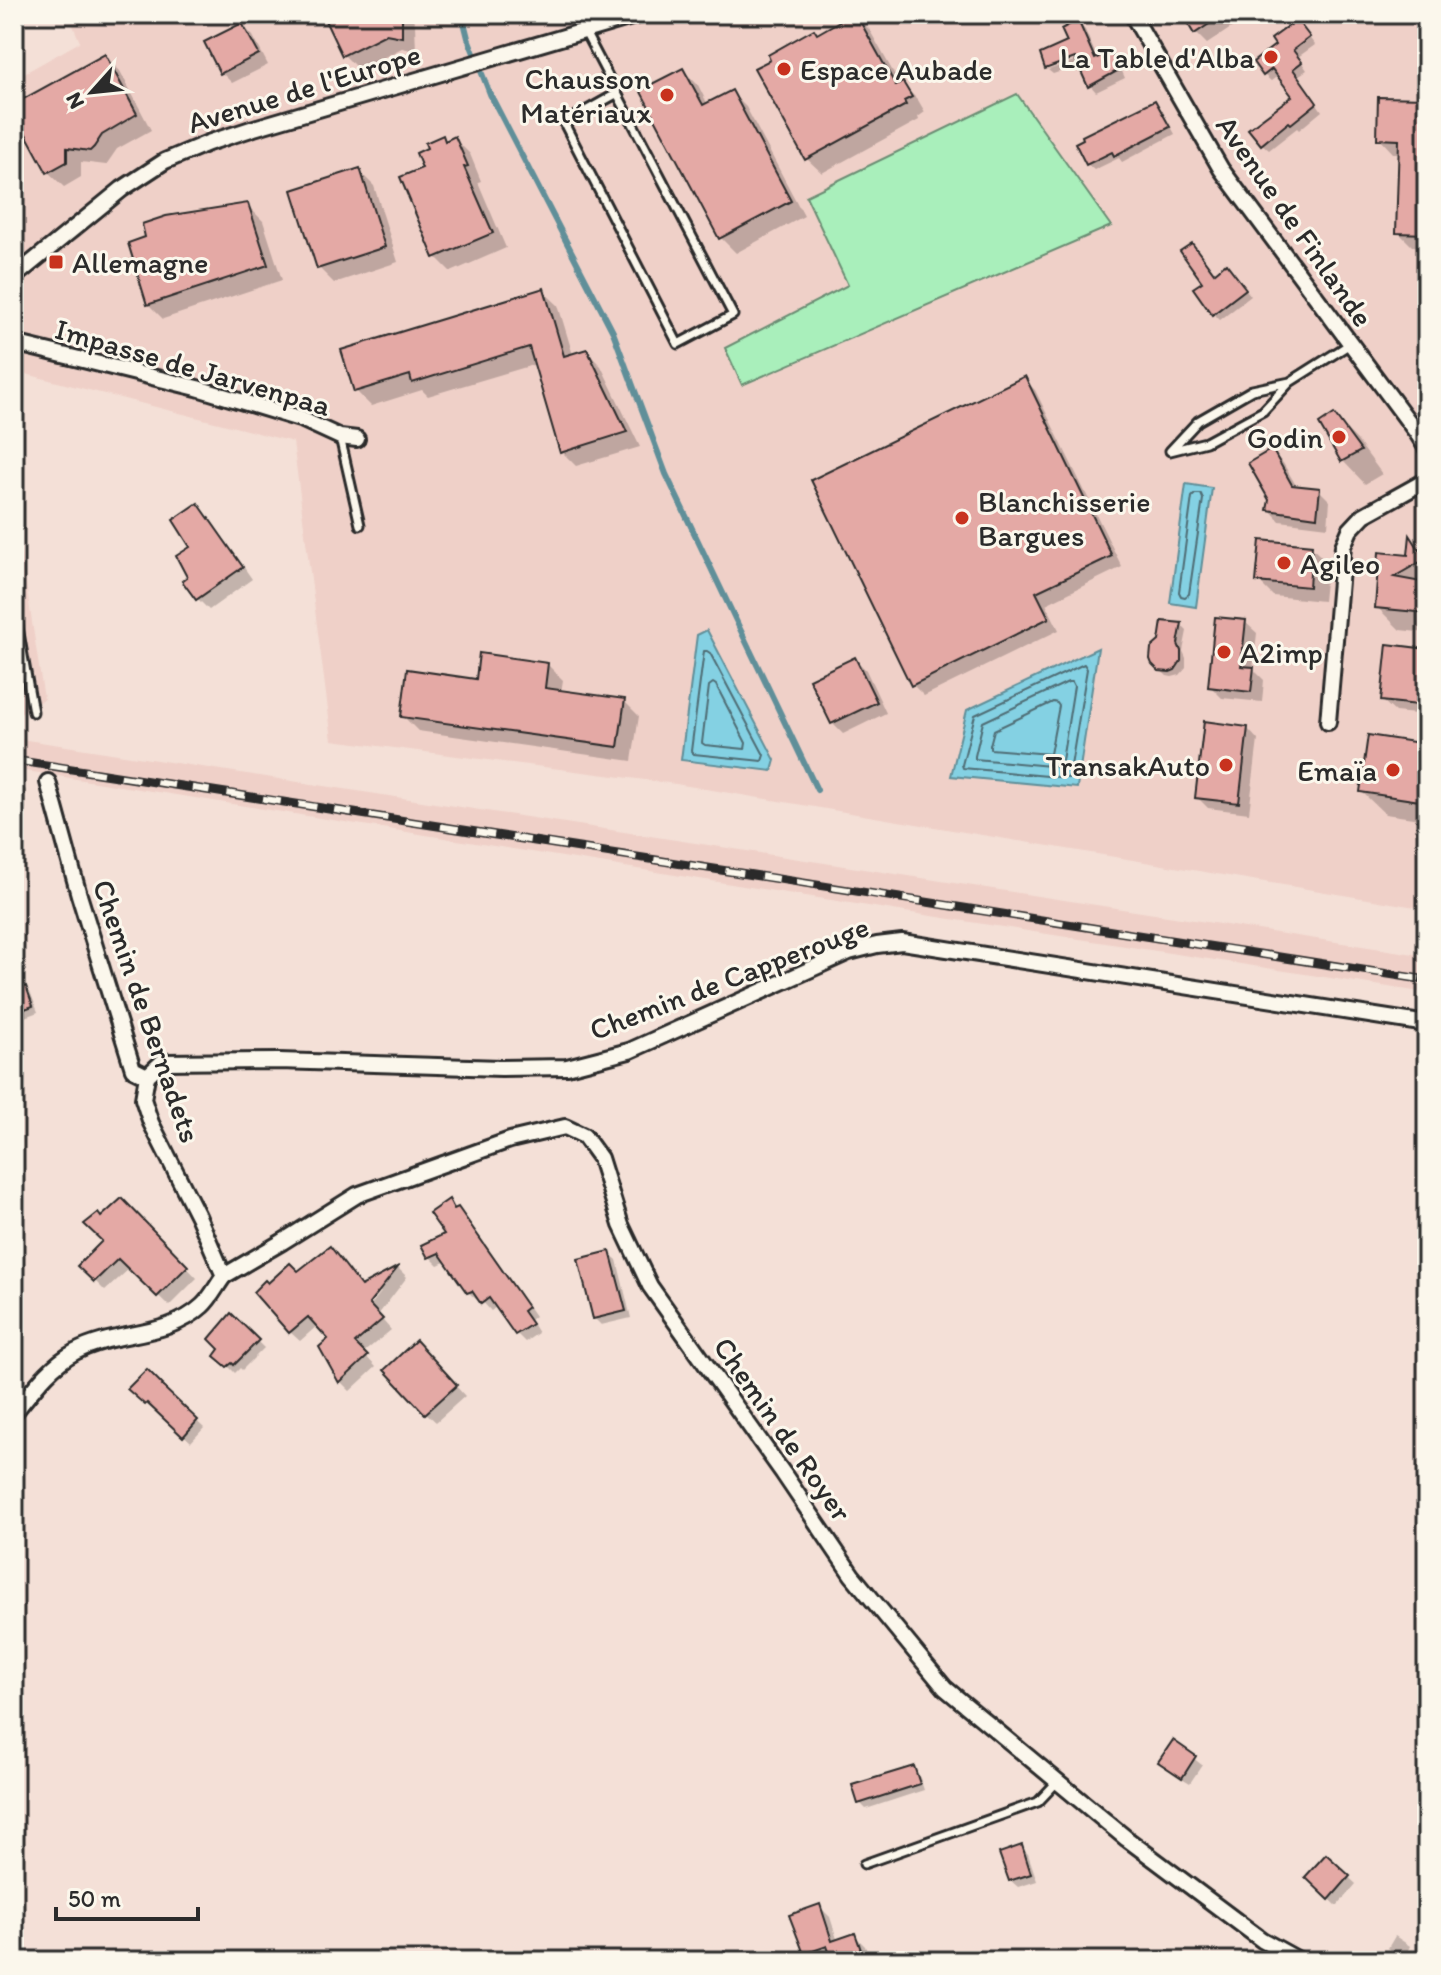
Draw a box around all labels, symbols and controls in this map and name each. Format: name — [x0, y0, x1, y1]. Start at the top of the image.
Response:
street label: Avenue de l'Europe — [183, 35, 425, 141]
place label: La Table d'Alba — [1060, 39, 1255, 76]
marker: La Table d'Alba — [1262, 48, 1280, 66]
place label: Espace Aubade — [800, 51, 993, 88]
north arrow — [52, 52, 132, 132]
place label: Chausson Matériaux — [520, 60, 651, 131]
marker: Espace Aubade — [775, 60, 793, 78]
marker: Chausson Matériaux — [658, 86, 676, 104]
text: N — [59, 88, 90, 114]
street label: Avenue de Finlande — [1208, 108, 1382, 334]
place label: Allemagne — [72, 244, 208, 281]
marker: Allemagne — [47, 253, 65, 271]
street label: Impasse de Jarvenpaa — [51, 310, 335, 424]
place label: Godin — [1247, 419, 1323, 456]
marker: Godin — [1330, 428, 1348, 446]
place label: Blanchisserie Bargues — [978, 483, 1151, 554]
marker: Blanchisserie Bargues — [953, 509, 971, 527]
place label: Agileo — [1300, 545, 1380, 582]
marker: Agileo — [1275, 554, 1293, 572]
place label: A2imp — [1240, 634, 1323, 671]
marker: A2imp — [1215, 643, 1233, 661]
place label: TransakAuto — [1046, 747, 1210, 784]
place label: Emaïa — [1297, 752, 1377, 789]
marker: TransakAuto — [1217, 756, 1235, 774]
marker: Emaïa — [1384, 761, 1402, 779]
street label: Chemin de Bernadets — [85, 875, 209, 1147]
street label: Chemin de Capperouge — [584, 908, 874, 1048]
street label: Chemin de Royer — [706, 1330, 860, 1528]
scale bar — [56, 1871, 198, 1921]
text: 50 m — [68, 1884, 121, 1913]

